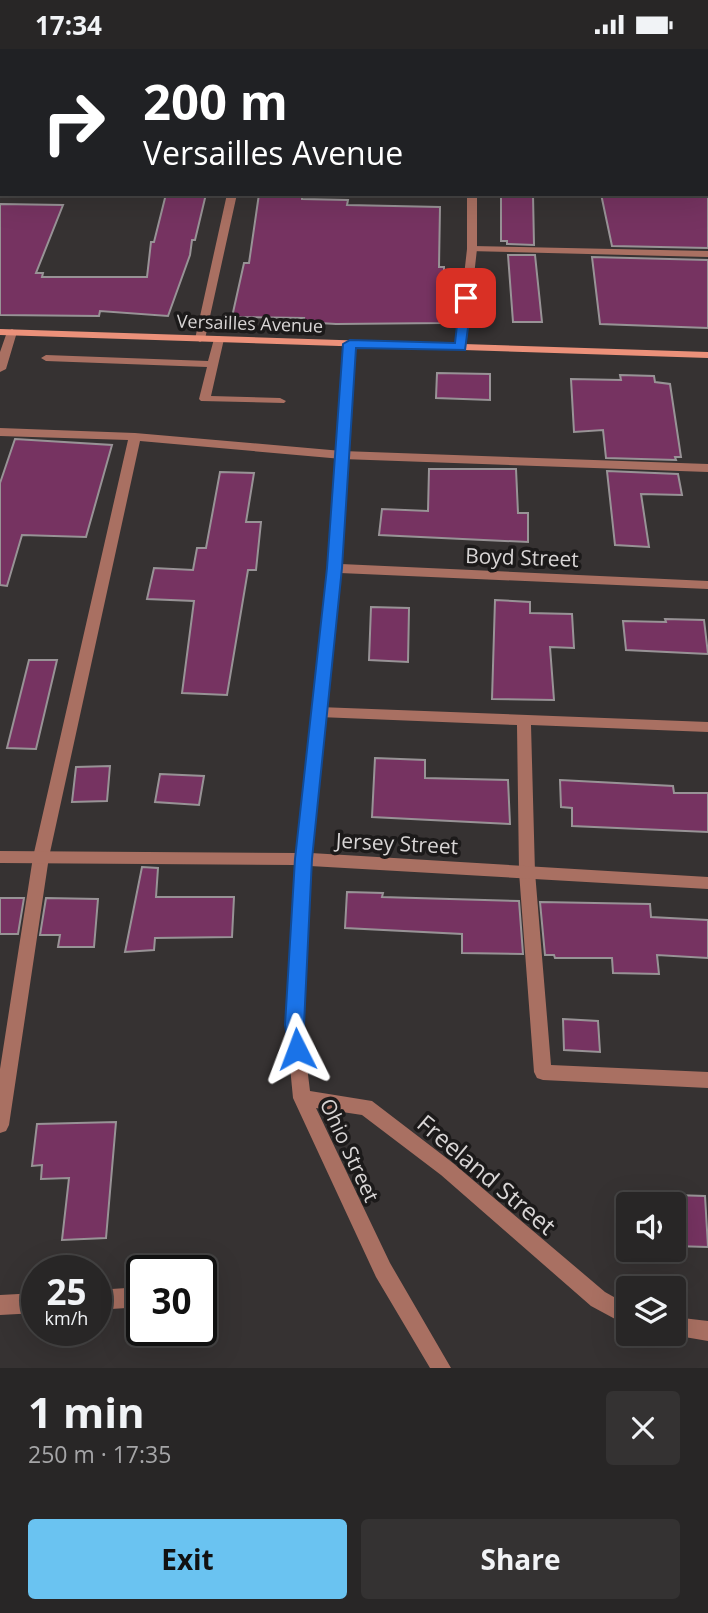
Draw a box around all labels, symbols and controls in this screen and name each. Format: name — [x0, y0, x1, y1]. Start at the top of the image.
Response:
text: 17:34 — [35, 7, 102, 43]
text: 200 m — [143, 68, 288, 134]
icon: right — [28, 77, 119, 168]
text: Versailles Avenue — [143, 131, 403, 174]
pin — [436, 268, 496, 328]
icon: arrive — [447, 279, 485, 317]
street label: Versailles Avenue — [176, 308, 324, 338]
street label: Boyd Street — [465, 541, 579, 573]
street label: Jersey Street — [333, 826, 459, 860]
position arrow — [260, 1012, 334, 1086]
street label: Ohio Street — [314, 1094, 386, 1206]
street label: Freeland Street — [411, 1106, 563, 1242]
map controls — [616, 1192, 686, 1346]
button: sound — [616, 1192, 686, 1262]
speed limit sign: 30 — [126, 1255, 217, 1346]
text: 25 — [46, 1268, 87, 1315]
button: layers — [616, 1276, 686, 1346]
text: km/h — [45, 1306, 88, 1330]
text: 1 min — [28, 1383, 145, 1440]
button: close — [606, 1391, 680, 1465]
text: 250 m · 17:35 — [28, 1438, 171, 1470]
button: Exit — [28, 1519, 347, 1599]
button: Share — [361, 1519, 680, 1599]

